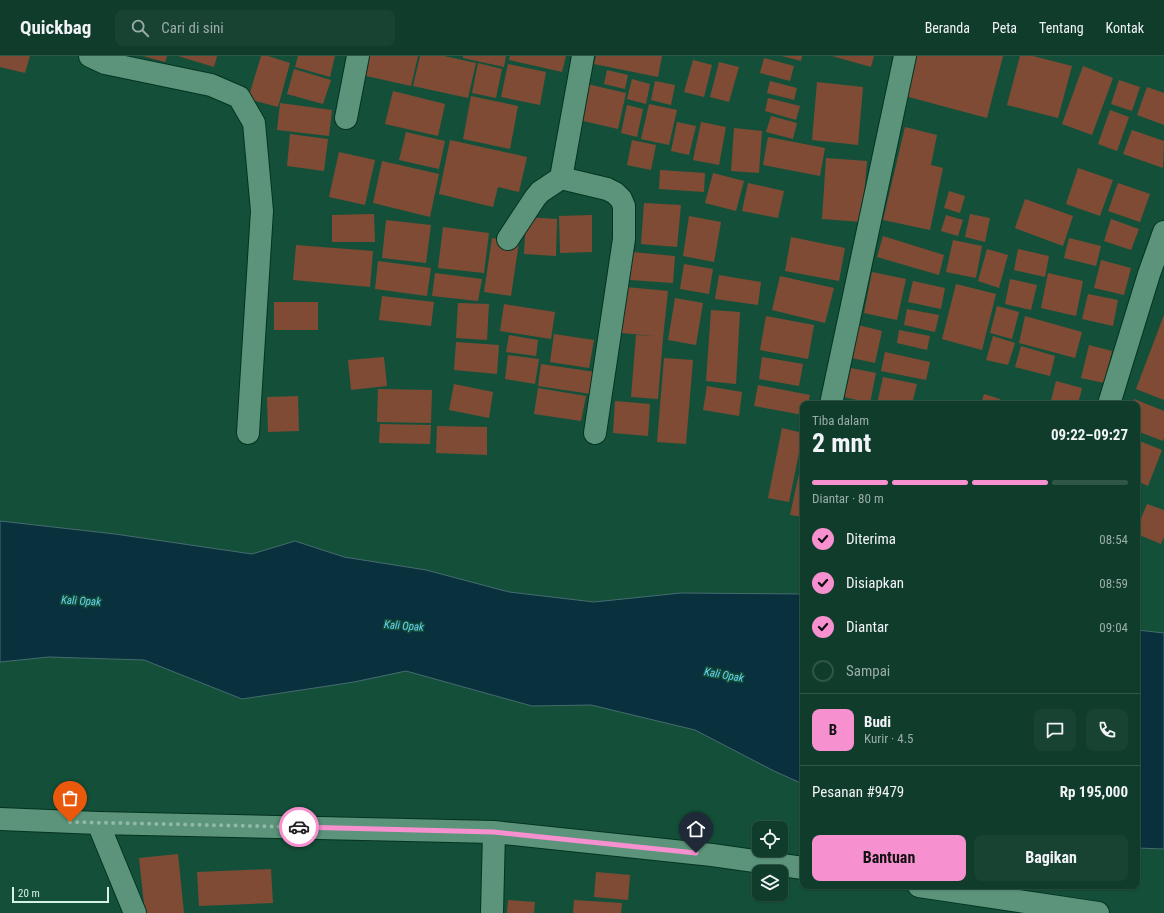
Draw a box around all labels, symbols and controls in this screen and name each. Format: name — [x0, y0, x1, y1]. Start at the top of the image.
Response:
search box — [115, 10, 395, 46]
text: Quickbag — [20, 16, 91, 39]
icon: search — [129, 17, 151, 39]
text: Cari di sini — [161, 19, 224, 37]
text: Beranda — [925, 20, 970, 36]
text: Peta — [992, 20, 1017, 36]
text: Tentang — [1039, 20, 1084, 36]
text: Kontak — [1106, 20, 1144, 36]
text: Tiba dalam — [812, 413, 869, 428]
text: 09:22–09:27 — [1051, 426, 1128, 444]
text: 2 mnt — [812, 428, 871, 458]
text: Diantar · 80 m — [812, 491, 884, 506]
icon: check — [812, 528, 834, 550]
text: Diterima — [846, 530, 896, 548]
text: 08:54 — [1099, 532, 1128, 547]
icon: check — [812, 572, 834, 594]
text: Disiapkan — [846, 574, 904, 592]
text: 08:59 — [1099, 576, 1128, 591]
water label: Kali Opak — [61, 593, 101, 609]
icon: check — [812, 616, 834, 638]
water label: Kali Opak — [384, 618, 425, 634]
text: Diantar — [846, 618, 889, 636]
text: 09:04 — [1099, 620, 1128, 635]
text: Sampai — [846, 662, 890, 680]
water label: Kali Opak — [703, 665, 745, 685]
button: chat — [1034, 709, 1076, 751]
button: phone — [1086, 709, 1128, 751]
text: Budi — [864, 713, 891, 731]
text: B — [829, 721, 837, 739]
text: Kurir · 4.5 — [864, 731, 914, 746]
pin — [53, 781, 87, 822]
text: Pesanan #9479 — [812, 783, 904, 801]
text: Rp 195,000 — [1060, 783, 1128, 801]
icon: bag — [59, 787, 81, 809]
courier — [279, 807, 319, 847]
pin — [679, 812, 713, 853]
icon: car — [288, 816, 310, 838]
icon: home — [685, 818, 707, 840]
map controls — [752, 821, 788, 901]
button: locate — [752, 821, 788, 857]
button: Bantuan — [812, 835, 966, 881]
button: Bagikan — [974, 835, 1128, 881]
button: layers — [752, 865, 788, 901]
scale bar — [12, 885, 109, 904]
text: 20 m — [18, 887, 40, 900]

